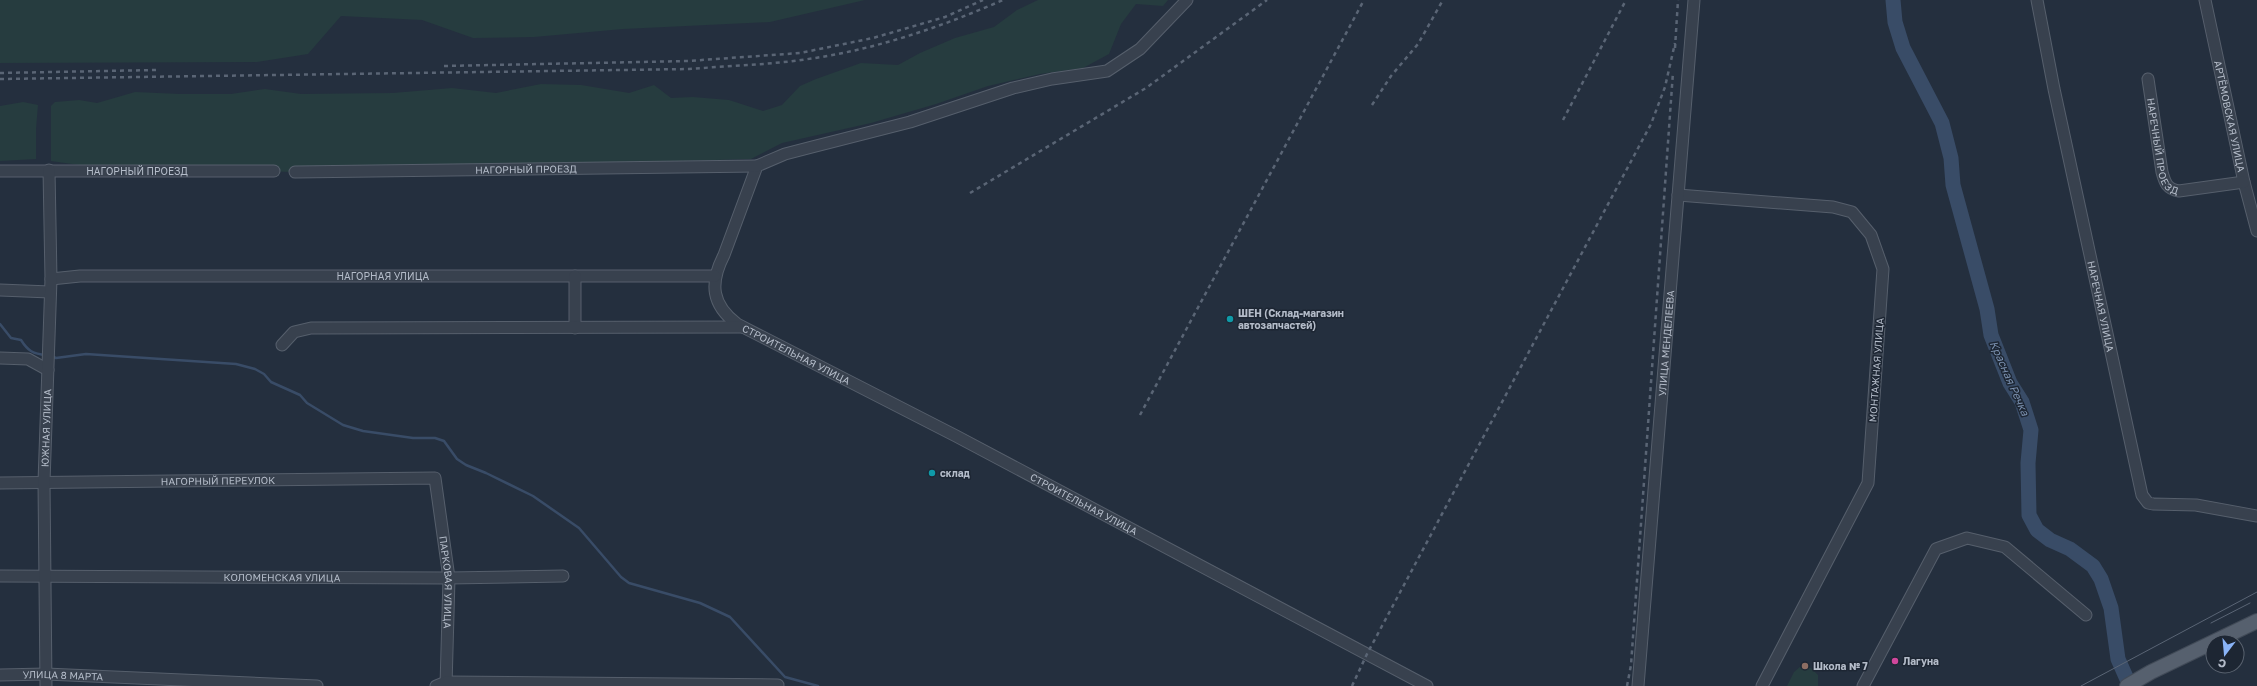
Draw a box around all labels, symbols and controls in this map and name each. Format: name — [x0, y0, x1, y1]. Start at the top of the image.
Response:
street label: АРТЁМОВСКАЯ УЛИЦА — [2212, 60, 2248, 173]
street label: НАРЕЧНЫЙ ПРОЕЗД — [2145, 97, 2180, 197]
street label: НАГОРНЫЙ ПРОЕЗД — [475, 162, 577, 176]
street label: НАГОРНЫЙ ПРОЕЗД — [86, 165, 188, 177]
street label: НАРЕЧНАЯ УЛИЦА — [2085, 260, 2117, 353]
street label: НАГОРНАЯ УЛИЦА — [336, 270, 430, 282]
street label: УЛИЦА МЕНДЕЛЕЕВА — [1656, 289, 1676, 397]
place label: ШЕН (Склад-магазин автозапчастей) — [1238, 307, 1344, 331]
marker: ШЕН (Склад-магазин автозапчастей) — [1225, 314, 1235, 324]
street label: МОНТАЖНАЯ УЛИЦА — [1866, 317, 1886, 423]
street label: СТРОИТЕЛЬНАЯ УЛИЦА — [740, 322, 853, 387]
water label: Красная Речка — [1987, 339, 2033, 419]
street label: ЮЖНАЯ УЛИЦА — [39, 388, 53, 467]
place label: склад — [940, 467, 970, 479]
marker: склад — [927, 468, 937, 478]
street label: СТРОИТЕЛЬНАЯ УЛИЦА — [1028, 471, 1140, 537]
street label: НАГОРНЫЙ ПЕРЕУЛОК — [161, 474, 275, 487]
street label: ПАРКОВАЯ УЛИЦА — [437, 535, 455, 629]
street label: КОЛОМЕНСКАЯ УЛИЦА — [224, 571, 341, 584]
north arrow — [2205, 634, 2245, 674]
place label: Лагуна — [1903, 655, 1939, 667]
marker: Лагуна — [1890, 656, 1900, 666]
text: С — [2216, 657, 2228, 671]
place label: Школа № 7 — [1813, 660, 1868, 672]
marker: Школа № 7 — [1800, 661, 1810, 671]
street label: УЛИЦА 8 МАРТА — [23, 668, 104, 683]

